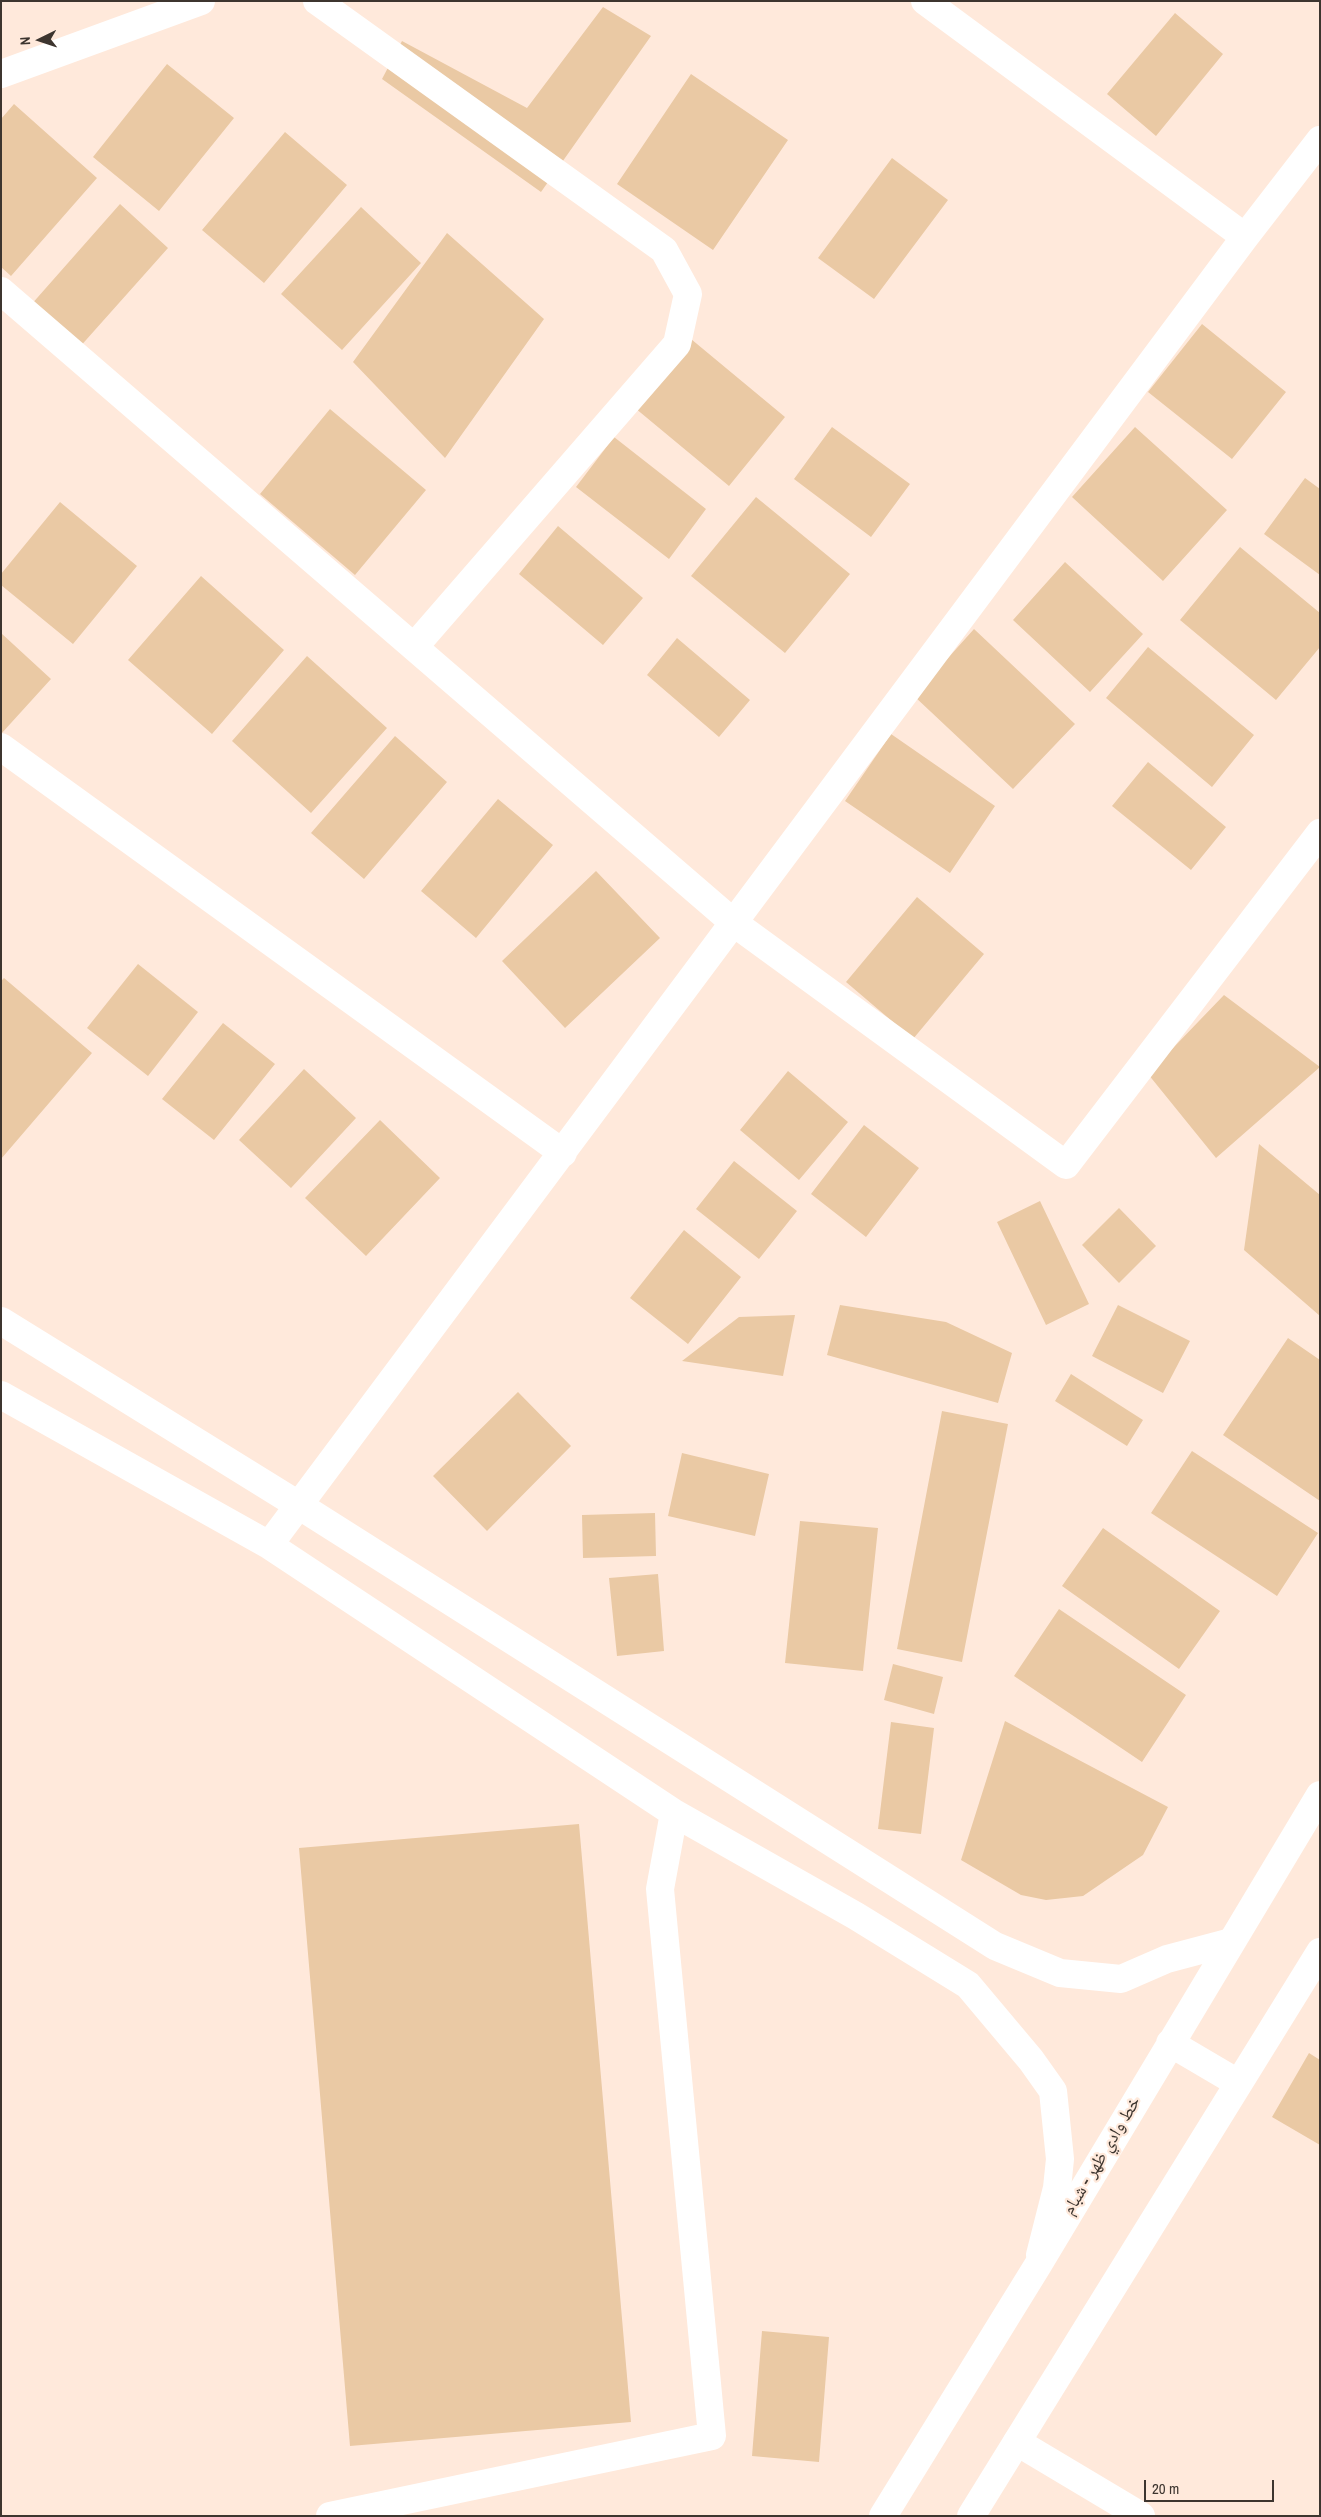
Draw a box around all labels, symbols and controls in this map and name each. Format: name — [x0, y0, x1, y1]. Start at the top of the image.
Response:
north arrow — [15, 15, 65, 65]
text: N — [16, 36, 34, 46]
street label: خط وادي ظهر - شبام — [1058, 2093, 1146, 2219]
scale bar — [1146, 2470, 1276, 2502]
text: 20 m — [1152, 2478, 1179, 2499]

